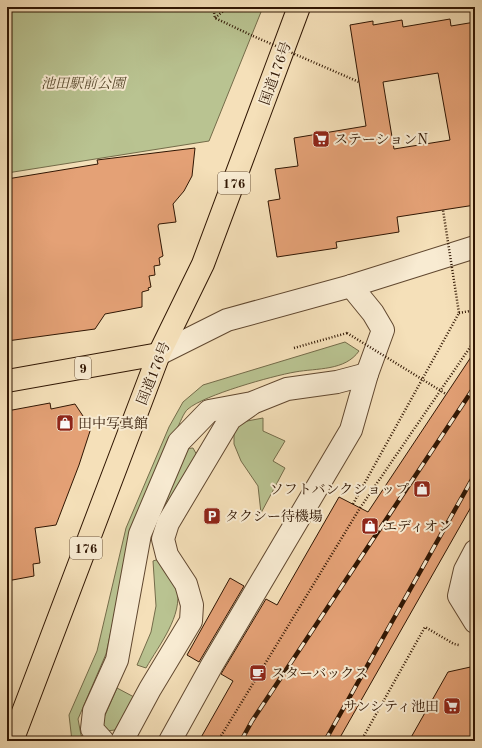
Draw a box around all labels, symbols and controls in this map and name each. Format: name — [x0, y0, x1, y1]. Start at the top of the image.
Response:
street label: 国道176号 — [257, 39, 294, 107]
park label: 池田駅前公園 — [41, 76, 127, 91]
supermarket icon: ステーションN — [311, 129, 331, 149]
place label: ステーションN — [334, 133, 428, 147]
road number: 176 — [218, 172, 250, 194]
street label: 国道176号 — [134, 340, 173, 407]
road number: 9 — [75, 357, 91, 379]
shop icon: 田中写真館 — [55, 413, 75, 433]
place label: 田中写真館 — [78, 416, 148, 431]
shop icon: ソフトバンクショップ — [412, 479, 432, 499]
place label: ソフトバンクショップ — [270, 482, 409, 497]
parking icon: タクシー待機場 — [202, 506, 222, 526]
place label: タクシー待機場 — [225, 509, 323, 524]
shop icon: エディオン — [360, 516, 380, 536]
place label: エディオン — [383, 519, 452, 534]
road number: 176 — [70, 537, 102, 559]
cafe icon: スターバックス — [248, 663, 268, 683]
place label: スターバックス — [271, 666, 368, 681]
supermarket icon: サンシティ池田 — [442, 696, 462, 716]
place label: サンシティ池田 — [343, 699, 439, 714]

